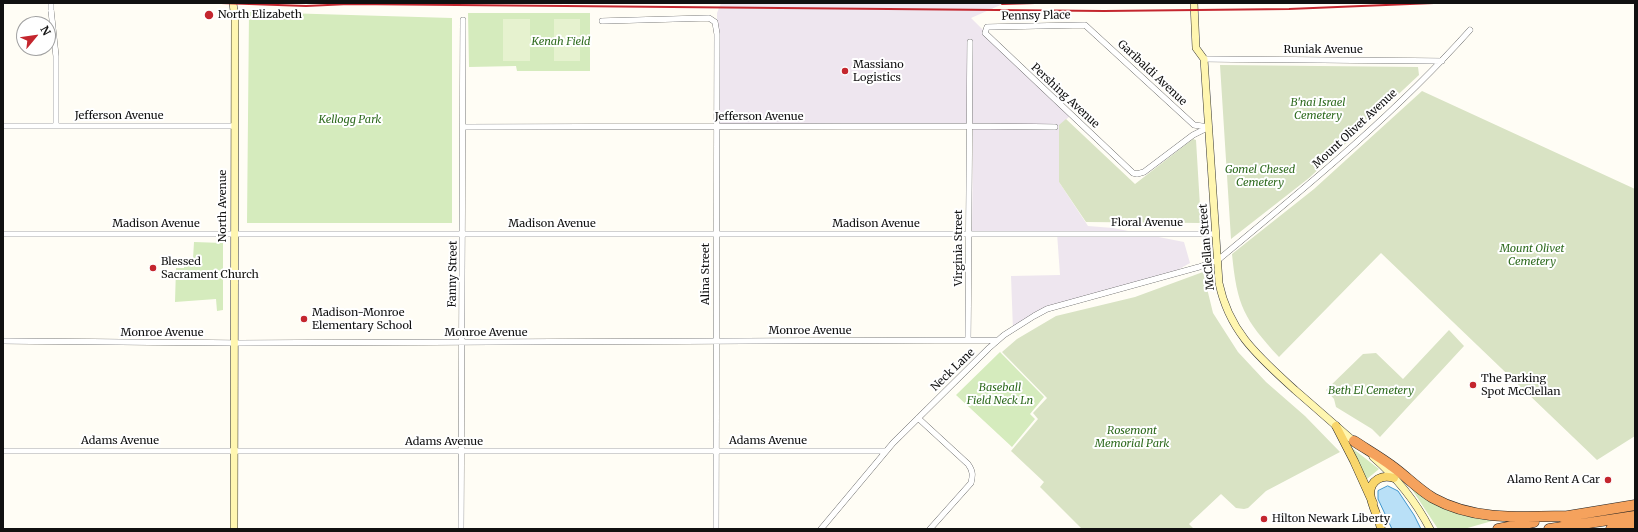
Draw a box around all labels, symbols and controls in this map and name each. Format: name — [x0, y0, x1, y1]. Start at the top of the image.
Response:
place label: North Elizabeth — [218, 8, 302, 22]
marker: North Elizabeth — [203, 9, 215, 21]
street label: Pennsy Place — [1001, 9, 1071, 23]
north arrow — [16, 16, 56, 56]
text: N — [37, 23, 54, 38]
park label: Kenah Field — [532, 35, 590, 49]
street label: Garibaldi Avenue — [1115, 38, 1189, 108]
street label: Runiak Avenue — [1283, 43, 1363, 57]
place label: Massiano Logistics — [853, 58, 904, 84]
street label: Pershing Avenue — [1028, 61, 1102, 131]
marker: Massiano Logistics — [840, 66, 850, 76]
street label: Mount Olivet Avenue — [1310, 87, 1400, 171]
park label: B'nai Israel Cemetery — [1291, 96, 1345, 122]
street label: Jefferson Avenue — [75, 109, 163, 123]
street label: Jefferson Avenue — [715, 110, 803, 124]
park label: Kellogg Park — [319, 113, 381, 127]
park label: Gomel Chesed Cemetery — [1225, 163, 1295, 189]
street label: North Avenue — [216, 170, 230, 242]
street label: McClellan Street — [1197, 203, 1217, 291]
street label: Virginia Street — [952, 210, 966, 286]
street label: Floral Avenue — [1111, 216, 1183, 230]
street label: Madison Avenue — [112, 217, 200, 231]
street label: Madison Avenue — [508, 217, 596, 231]
street label: Madison Avenue — [832, 217, 920, 231]
street label: Fanny Street — [446, 240, 460, 308]
park label: Mount Olivet Cemetery — [1500, 242, 1564, 268]
street label: Alina Street — [699, 243, 713, 305]
place label: Blessed Sacrament Church — [161, 255, 259, 281]
marker: Blessed Sacrament Church — [148, 263, 158, 273]
place label: Madison-Monroe Elementary School — [312, 306, 412, 332]
marker: Madison-Monroe Elementary School — [299, 314, 309, 324]
street label: Monroe Avenue — [769, 324, 851, 338]
street label: Monroe Avenue — [121, 326, 203, 340]
street label: Monroe Avenue — [445, 326, 527, 340]
street label: Neck Lane — [928, 346, 978, 394]
place label: The Parking Spot McClellan — [1481, 372, 1560, 398]
marker: The Parking Spot McClellan — [1468, 380, 1478, 390]
park label: Baseball Field Neck Ln — [967, 381, 1033, 407]
park label: Beth El Cemetery — [1328, 384, 1414, 398]
park label: Rosemont Memorial Park — [1095, 424, 1169, 450]
street label: Adams Avenue — [81, 434, 159, 448]
street label: Adams Avenue — [729, 434, 807, 448]
street label: Adams Avenue — [405, 435, 483, 449]
place label: Alamo Rent A Car — [1507, 473, 1600, 487]
marker: Alamo Rent A Car — [1603, 475, 1613, 485]
place label: Hilton Newark Liberty — [1272, 512, 1390, 526]
marker: Hilton Newark Liberty — [1259, 514, 1269, 524]

